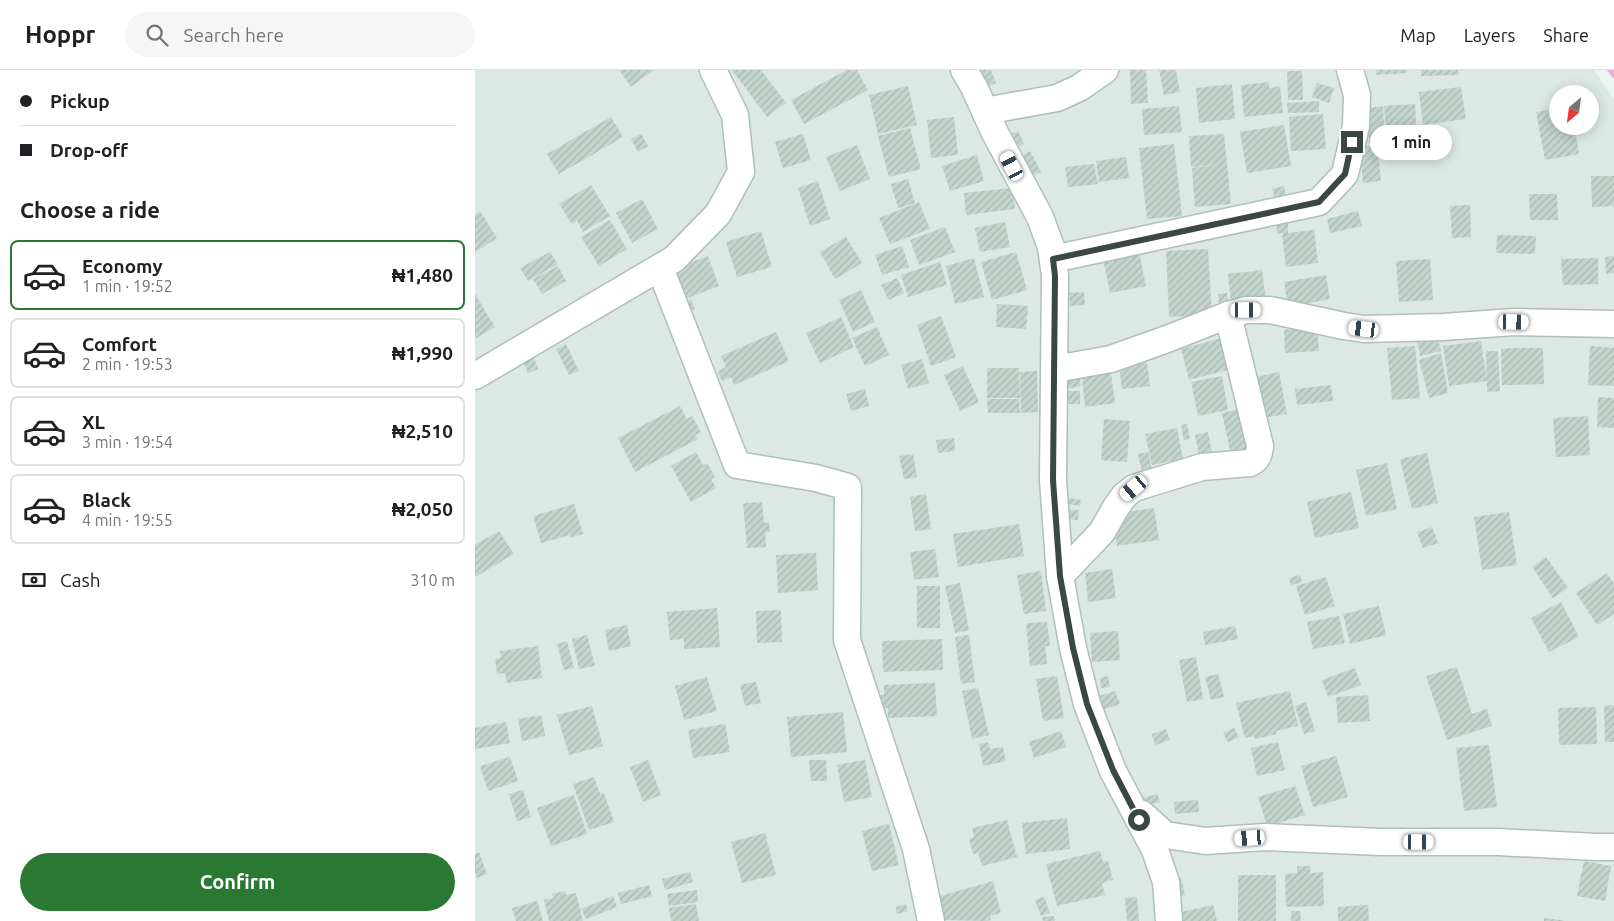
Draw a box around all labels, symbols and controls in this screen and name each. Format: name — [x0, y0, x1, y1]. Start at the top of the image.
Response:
search box — [125, 12, 475, 57]
text: Hoppr — [25, 21, 95, 48]
icon: search — [143, 21, 171, 49]
text: Search here — [183, 24, 284, 46]
text: Map — [1400, 25, 1436, 45]
text: Layers — [1464, 25, 1515, 45]
text: Share — [1543, 25, 1589, 45]
north arrow — [1549, 85, 1599, 135]
map controls — [1549, 85, 1599, 135]
text: Pickup — [50, 90, 110, 112]
callout: 1 min — [1369, 124, 1452, 160]
route end — [1341, 131, 1363, 153]
text: 1 min — [1391, 133, 1431, 151]
text: Drop-off — [50, 139, 128, 161]
car — [998, 149, 1025, 183]
text: Choose a ride — [20, 197, 160, 222]
icon: car — [22, 253, 67, 298]
text: Economy — [82, 255, 163, 277]
text: ₦1,480 — [392, 264, 453, 286]
text: 1 min · 19:52 — [82, 277, 173, 295]
car — [1231, 303, 1261, 318]
car — [1498, 314, 1529, 330]
car — [1348, 320, 1379, 338]
icon: car — [22, 331, 67, 376]
text: Comfort — [82, 333, 157, 355]
text: ₦1,990 — [392, 342, 453, 364]
text: 2 min · 19:53 — [82, 355, 173, 373]
icon: car — [22, 409, 67, 454]
text: XL — [82, 411, 105, 433]
text: ₦2,510 — [392, 420, 453, 442]
text: 3 min · 19:54 — [82, 433, 173, 451]
car — [1117, 473, 1150, 503]
icon: car — [22, 487, 67, 532]
text: Black — [82, 489, 131, 511]
text: ₦2,050 — [392, 498, 453, 520]
text: 4 min · 19:55 — [82, 511, 173, 529]
icon: cash — [20, 566, 48, 594]
text: Cash — [60, 569, 101, 591]
text: 310 m — [410, 571, 455, 589]
route start — [1128, 809, 1150, 831]
car — [1234, 829, 1265, 847]
car — [1404, 835, 1434, 850]
button: Confirm — [20, 853, 455, 911]

